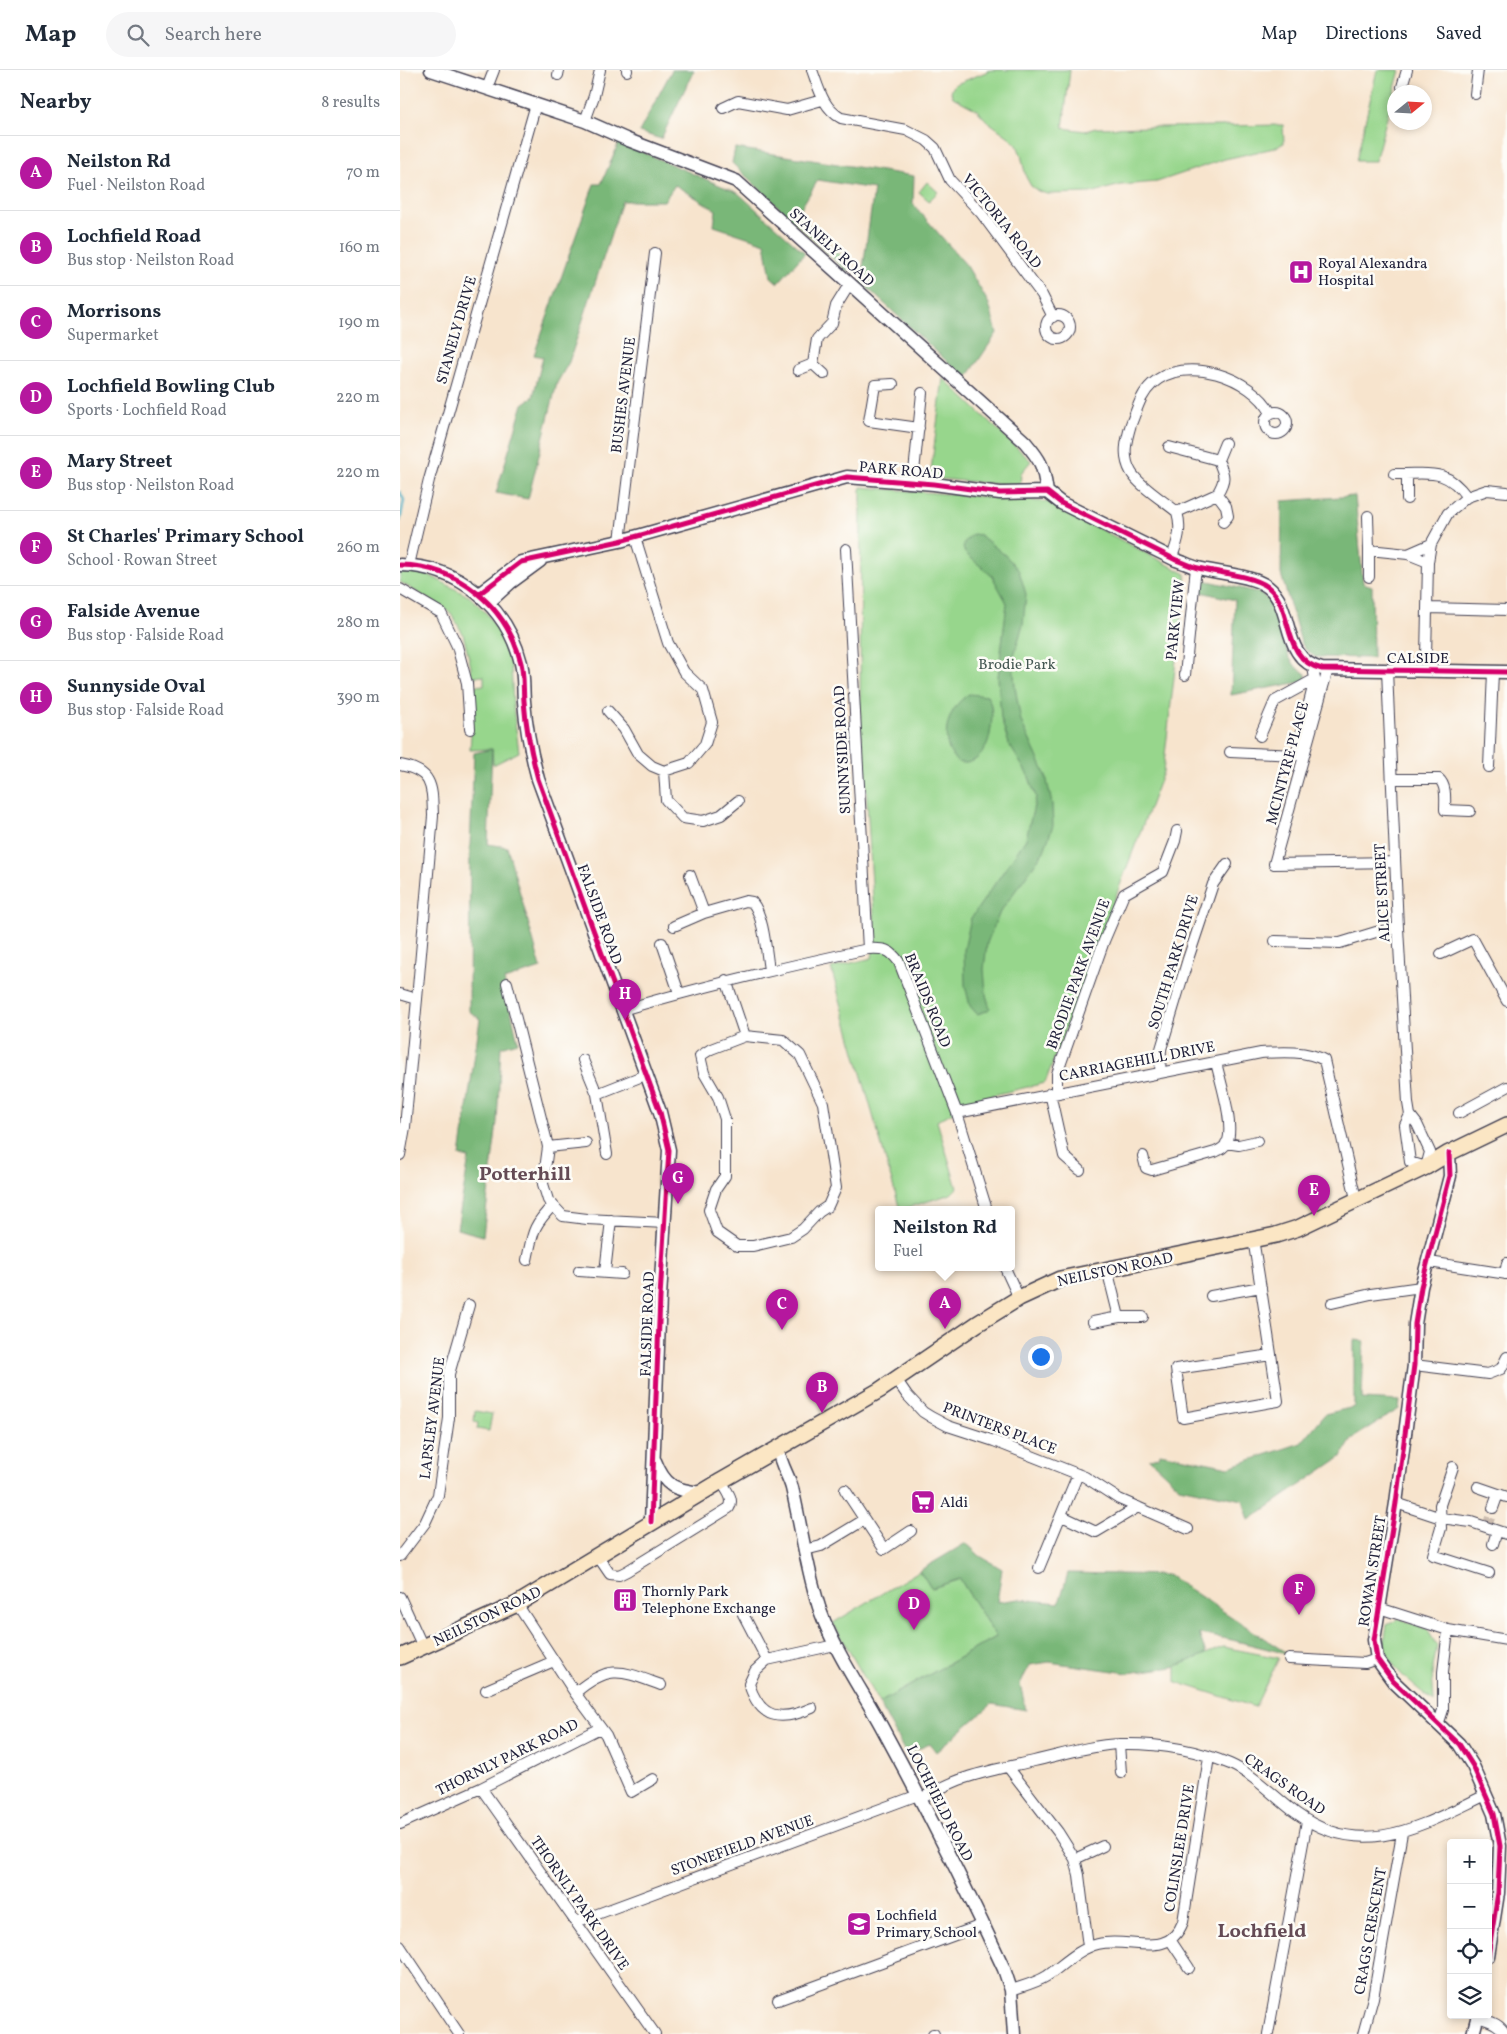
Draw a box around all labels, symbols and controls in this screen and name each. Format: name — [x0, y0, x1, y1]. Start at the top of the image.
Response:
search box — [106, 12, 456, 57]
text: Map — [25, 18, 76, 52]
icon: search — [124, 21, 152, 49]
text: Search here — [164, 22, 262, 48]
text: Map — [1261, 22, 1297, 47]
text: Directions — [1325, 22, 1408, 47]
text: Saved — [1436, 22, 1482, 47]
north arrow — [1387, 85, 1432, 130]
text: Nearby — [20, 88, 91, 117]
text: 8 results — [321, 92, 380, 114]
text: Neilston Rd — [67, 149, 171, 175]
text: A — [30, 162, 42, 184]
text: 70 m — [346, 162, 380, 184]
street label: VICTORIA ROAD — [956, 170, 1046, 274]
text: Fuel · Neilston Road — [67, 175, 205, 197]
street label: STANELY ROAD — [784, 204, 878, 292]
text: Lochfield Road — [67, 224, 201, 250]
text: B — [31, 237, 41, 259]
text: 160 m — [339, 237, 380, 259]
text: Bus stop · Neilston Road — [67, 250, 234, 272]
place label: Royal Alexandra Hospital — [1318, 254, 1427, 292]
hospital icon: Royal Alexandra Hospital — [1288, 259, 1314, 285]
street label: STANELY DRIVE — [432, 274, 483, 387]
text: Morrisons — [67, 299, 161, 325]
text: C — [31, 312, 41, 334]
text: 190 m — [338, 312, 380, 334]
text: Supermarket — [67, 325, 159, 347]
street label: BUSHES AVENUE — [607, 336, 642, 455]
text: Lochfield Bowling Club — [67, 374, 275, 400]
text: D — [30, 387, 42, 409]
text: 220 m — [336, 387, 380, 409]
text: Sports · Lochfield Road — [67, 400, 227, 422]
text: Mary Street — [67, 449, 172, 475]
street label: PARK ROAD — [858, 457, 944, 486]
text: E — [31, 462, 41, 484]
text: 220 m — [336, 462, 380, 484]
text: Bus stop · Neilston Road — [67, 475, 234, 497]
text: St Charles' Primary School — [67, 524, 304, 550]
text: F — [31, 537, 41, 559]
text: 260 m — [336, 537, 380, 559]
text: School · Rowan Street — [67, 550, 217, 572]
street label: PARK VIEW — [1162, 579, 1191, 661]
text: Falside Avenue — [67, 599, 200, 625]
text: G — [30, 612, 42, 634]
text: 280 m — [336, 612, 380, 634]
text: Bus stop · Falside Road — [67, 625, 224, 647]
street label: CALSIDE — [1387, 649, 1449, 670]
park label: Brodie Park — [978, 655, 1056, 676]
text: Sunnyside Oval — [67, 674, 206, 700]
street label: SUNNYSIDE ROAD — [830, 685, 857, 815]
text: H — [30, 687, 42, 709]
text: 390 m — [337, 687, 380, 709]
street label: MCINTYRE PLACE — [1262, 699, 1315, 827]
text: Bus stop · Falside Road — [67, 700, 224, 722]
street label: ALICE STREET — [1370, 843, 1397, 943]
street label: FALSIDE ROAD — [571, 861, 627, 968]
street label: SOUTH PARK DRIVE — [1144, 893, 1205, 1032]
street label: BRODIE PARK AVENUE — [1042, 896, 1116, 1053]
street label: BRAIDS ROAD — [898, 950, 955, 1051]
pin: H — [609, 979, 641, 1020]
street label: CARRIAGEHILL DRIVE — [1058, 1037, 1217, 1088]
district label: Potterhill — [479, 1161, 571, 1189]
pin: G — [662, 1163, 694, 1204]
pin: E — [1298, 1175, 1330, 1216]
popup — [875, 1206, 1015, 1271]
text: Neilston Rd — [893, 1215, 997, 1241]
text: Fuel — [893, 1241, 923, 1263]
street label: NEILSTON ROAD — [1056, 1248, 1175, 1293]
street label: FALSIDE ROAD — [636, 1271, 661, 1377]
pin: A — [929, 1288, 961, 1329]
pin: C — [766, 1289, 798, 1330]
your location — [1028, 1344, 1054, 1370]
street label: LAPSLEY AVENUE — [416, 1356, 451, 1480]
pin: B — [806, 1372, 838, 1413]
street label: PRINTERS PLACE — [939, 1398, 1059, 1461]
supermarket icon: Aldi — [910, 1489, 936, 1515]
place label: Aldi — [940, 1493, 968, 1514]
street label: ROWAN STREET — [1354, 1514, 1393, 1628]
pin: F — [1283, 1574, 1315, 1615]
street label: NEILSTON ROAD — [430, 1582, 545, 1653]
place label: Thornly Park Telephone Exchange — [642, 1582, 776, 1620]
building icon: Thornly Park Telephone Exchange — [612, 1587, 638, 1613]
pin: D — [898, 1589, 930, 1630]
street label: THORNLY PARK ROAD — [433, 1715, 583, 1802]
street label: LOCHFIELD ROAD — [900, 1742, 977, 1866]
street label: CRAGS ROAD — [1239, 1749, 1329, 1821]
street label: COLINSLEE DRIVE — [1160, 1783, 1201, 1914]
street label: STONEFIELD AVENUE — [668, 1811, 817, 1882]
street label: THORNLY PARK DRIVE — [524, 1832, 633, 1975]
map controls — [1447, 1839, 1492, 2019]
button: + — [1447, 1839, 1492, 1884]
street label: CRAGS CRESCENT — [1350, 1866, 1393, 1996]
button: − — [1447, 1884, 1492, 1929]
place label: Lochfield Primary School — [876, 1906, 977, 1944]
school or university icon: Lochfield Primary School — [846, 1911, 872, 1937]
district label: Lochfield — [1218, 1918, 1306, 1946]
button: locate — [1447, 1929, 1492, 1974]
button: layers — [1447, 1974, 1492, 2019]

